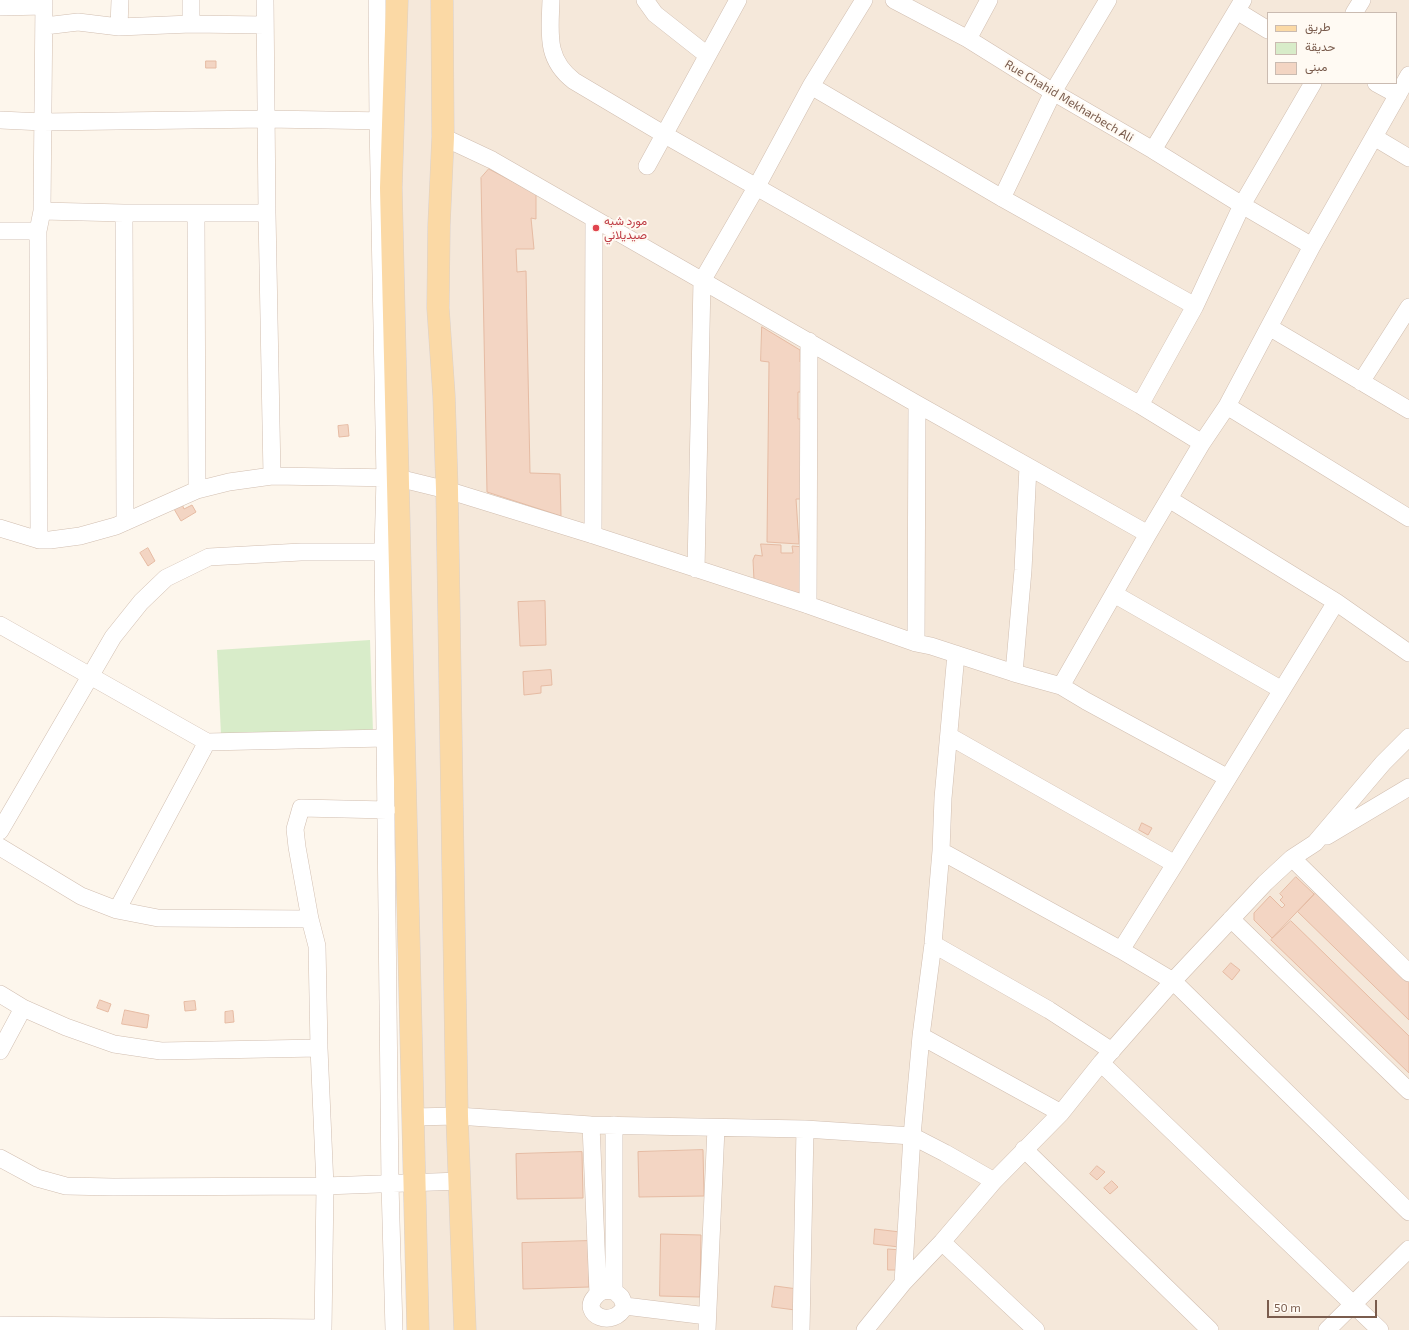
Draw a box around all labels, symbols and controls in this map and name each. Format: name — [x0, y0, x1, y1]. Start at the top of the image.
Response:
legend — [1267, 12, 1397, 84]
text: طريق — [1305, 19, 1330, 33]
text: حديقة — [1305, 39, 1335, 53]
street label: Rue Chahid Mekharbech Ali — [1002, 57, 1136, 145]
text: مبنى — [1305, 59, 1327, 73]
place label: مورد شبه صيديلاني — [604, 214, 647, 242]
marker: مورد شبه صيديلاني — [591, 223, 601, 233]
scale bar — [1269, 1292, 1379, 1318]
text: 50 m — [1274, 1300, 1301, 1314]

